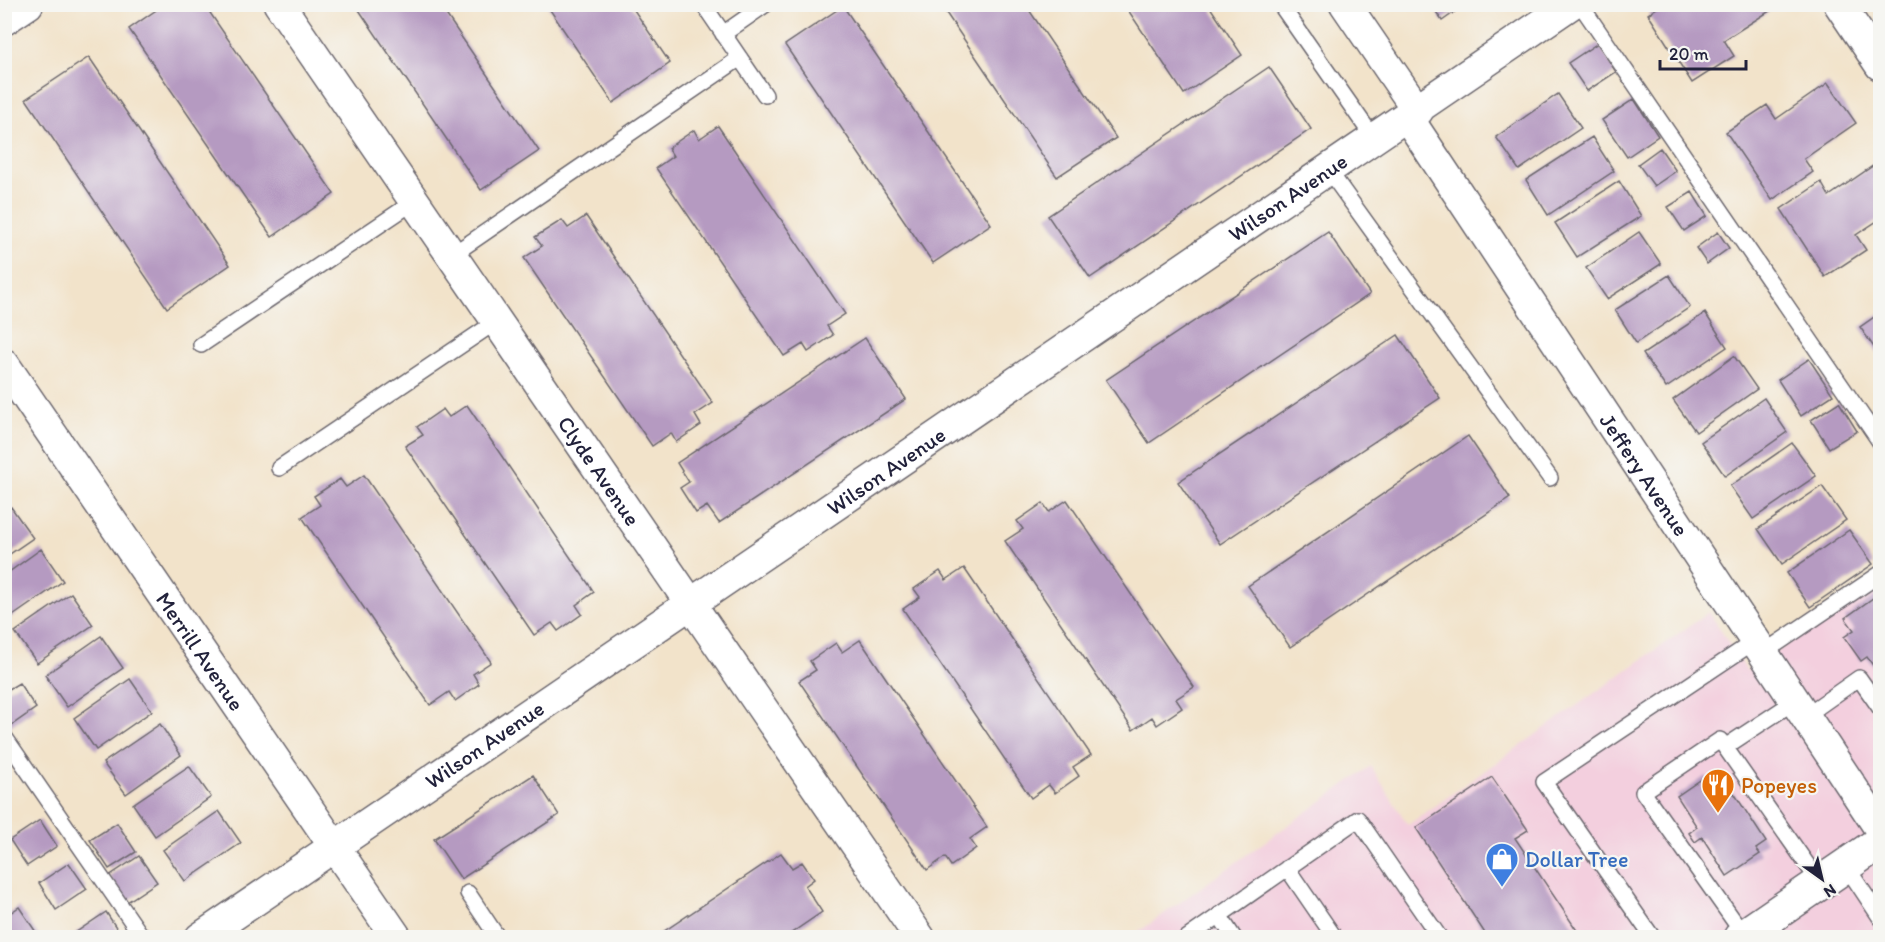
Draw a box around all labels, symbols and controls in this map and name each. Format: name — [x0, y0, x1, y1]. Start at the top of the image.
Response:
scale bar — [1660, 33, 1746, 71]
text: 20 m — [1669, 43, 1709, 65]
street label: Wilson Avenue — [1223, 147, 1353, 247]
street label: Jeffery Avenue — [1594, 408, 1695, 541]
street label: Clyde Avenue — [552, 411, 646, 531]
street label: Wilson Avenue — [822, 421, 951, 521]
street label: Merrill Avenue — [150, 587, 250, 716]
street label: Wilson Avenue — [420, 695, 549, 795]
restaurant icon: Popeyes — [1700, 767, 1736, 814]
place label: Popeyes — [1741, 772, 1817, 799]
shop icon: Dollar Tree — [1484, 841, 1520, 888]
place label: Dollar Tree — [1525, 846, 1628, 873]
north arrow — [1792, 849, 1852, 909]
text: N — [1820, 880, 1840, 902]

